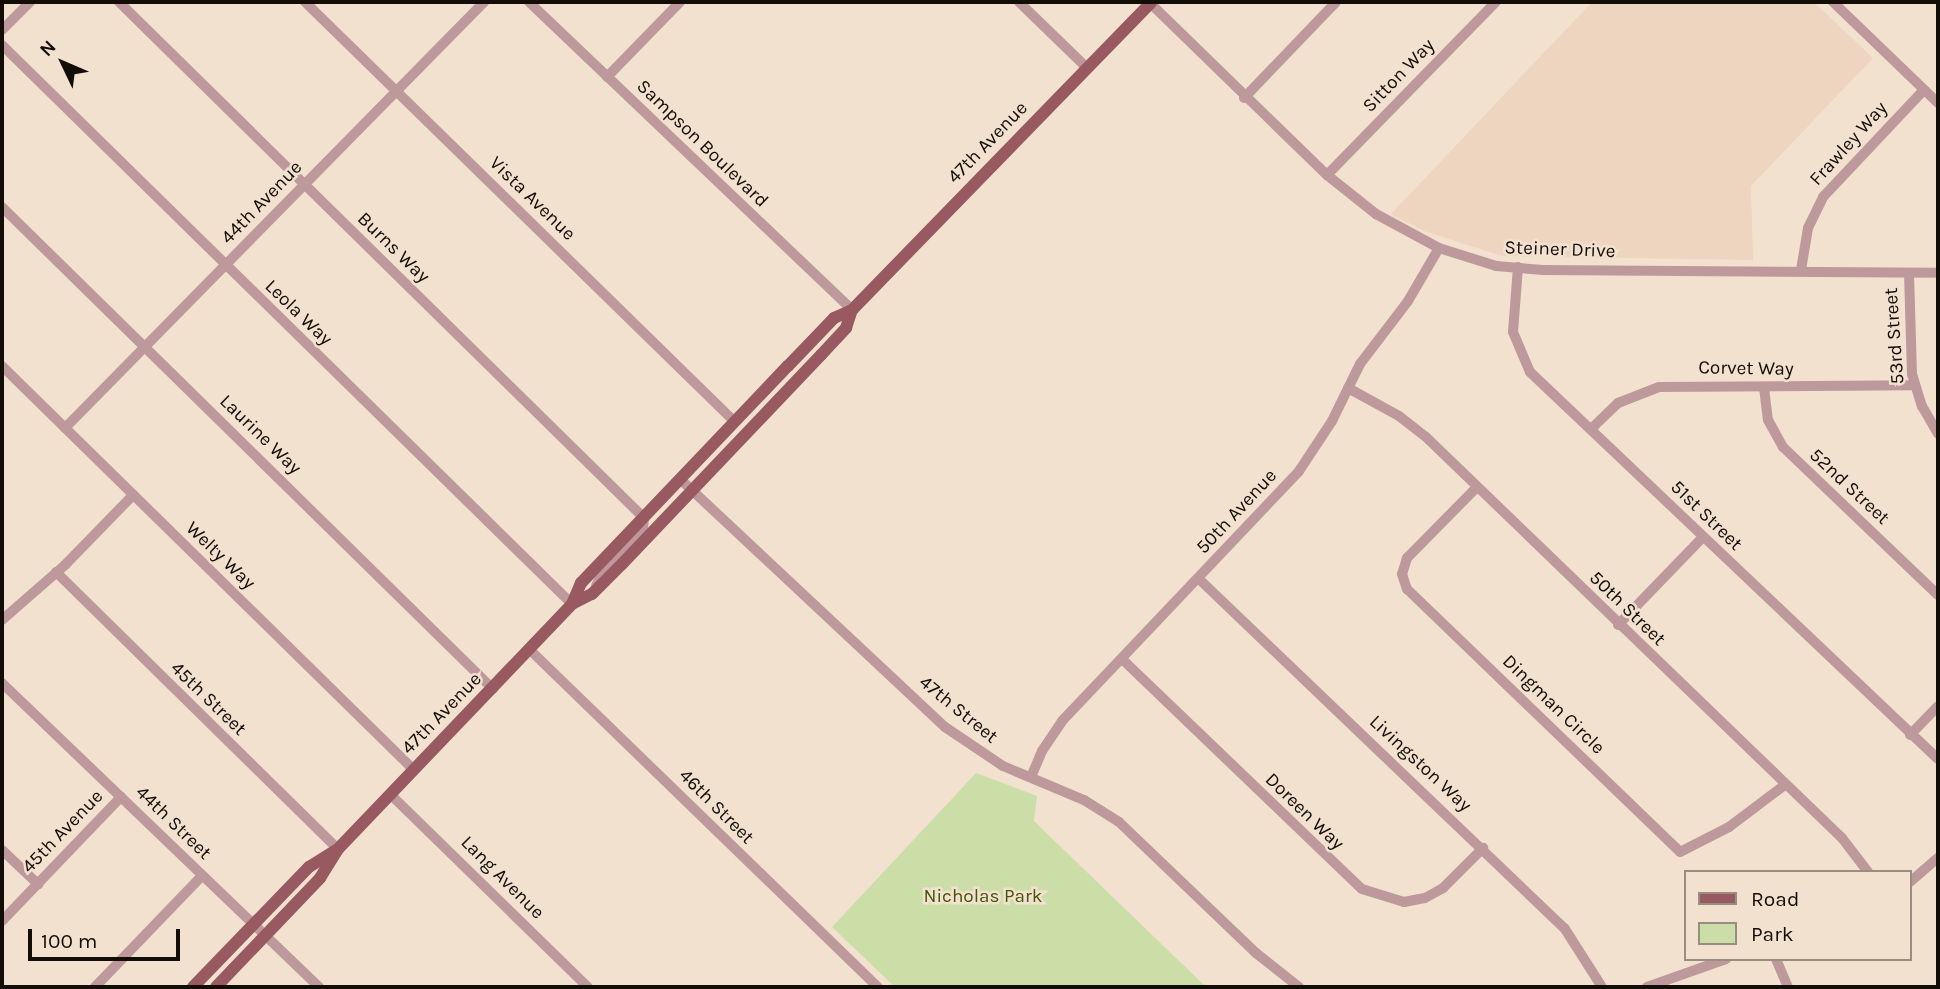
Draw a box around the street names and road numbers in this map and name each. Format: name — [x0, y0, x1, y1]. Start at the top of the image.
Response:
street label: Sitton Way — [1358, 34, 1440, 118]
street label: Sampson Boulevard — [631, 75, 773, 213]
street label: 47th Avenue — [943, 97, 1033, 189]
street label: Frawley Way — [1805, 97, 1893, 191]
street label: Vista Avenue — [484, 152, 580, 246]
street label: 44th Avenue — [217, 157, 307, 249]
street label: Burns Way — [352, 208, 434, 288]
street label: Steiner Drive — [1504, 237, 1616, 263]
street label: Leola Way — [260, 275, 336, 351]
street label: 53rd Street — [1880, 287, 1910, 385]
street label: Corvet Way — [1698, 357, 1794, 381]
street label: Laurine Way — [214, 390, 306, 480]
street label: 52nd Street — [1804, 444, 1894, 530]
street label: 50th Avenue — [1192, 465, 1282, 559]
street label: 51st Street — [1665, 476, 1747, 556]
street label: Welty Way — [181, 517, 259, 595]
street label: 50th Street — [1584, 567, 1670, 651]
street label: Dingman Circle — [1497, 650, 1609, 760]
street label: 45th Street — [165, 657, 251, 741]
street label: 47th Avenue — [397, 668, 487, 760]
street label: 47th Street — [914, 671, 1002, 749]
street label: Livingston Way — [1364, 711, 1476, 817]
street label: 46th Street — [674, 765, 758, 849]
street label: Doreen Way — [1260, 769, 1348, 855]
street label: 44th Street — [130, 781, 216, 865]
street label: 45th Avenue — [18, 786, 108, 878]
street label: Lang Avenue — [456, 832, 548, 924]

